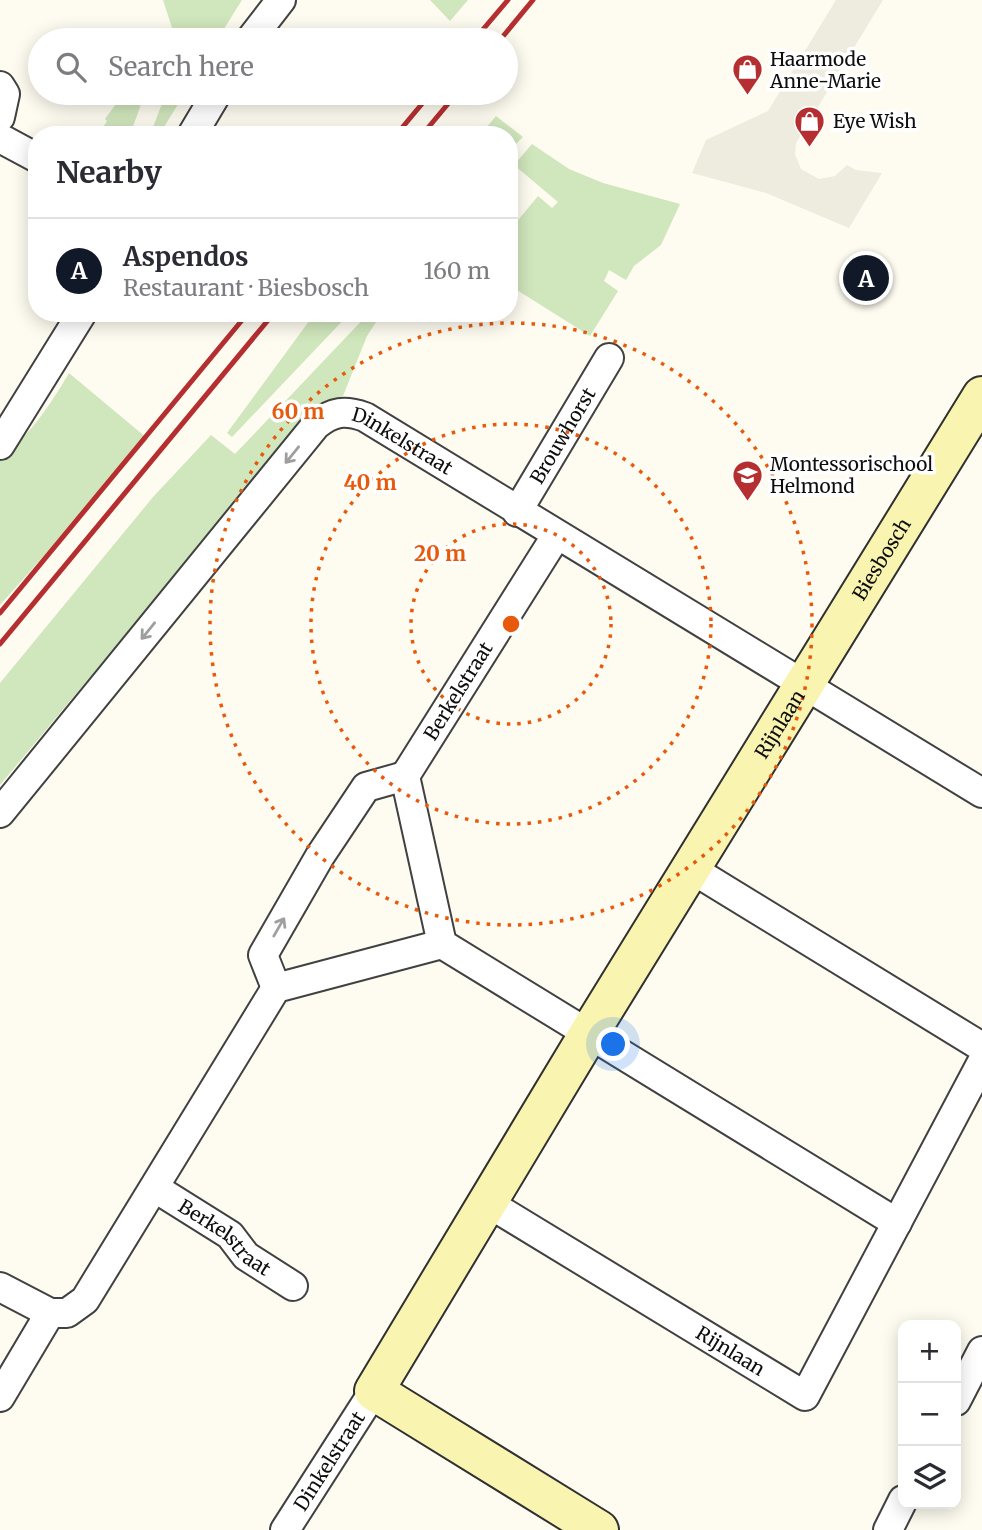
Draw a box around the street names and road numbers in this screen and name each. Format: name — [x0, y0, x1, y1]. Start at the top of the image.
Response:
street label: Brouwhorst — [525, 383, 601, 488]
street label: Dinkelstraat — [349, 402, 458, 480]
street label: Biesbosch — [847, 513, 916, 605]
street label: Berkelstraat — [418, 637, 498, 745]
street label: Rijnlaan — [749, 685, 810, 763]
street label: Berkelstraat — [174, 1194, 276, 1281]
street label: Rijnlaan — [692, 1321, 770, 1381]
street label: Dinkelstraat — [289, 1406, 370, 1515]

